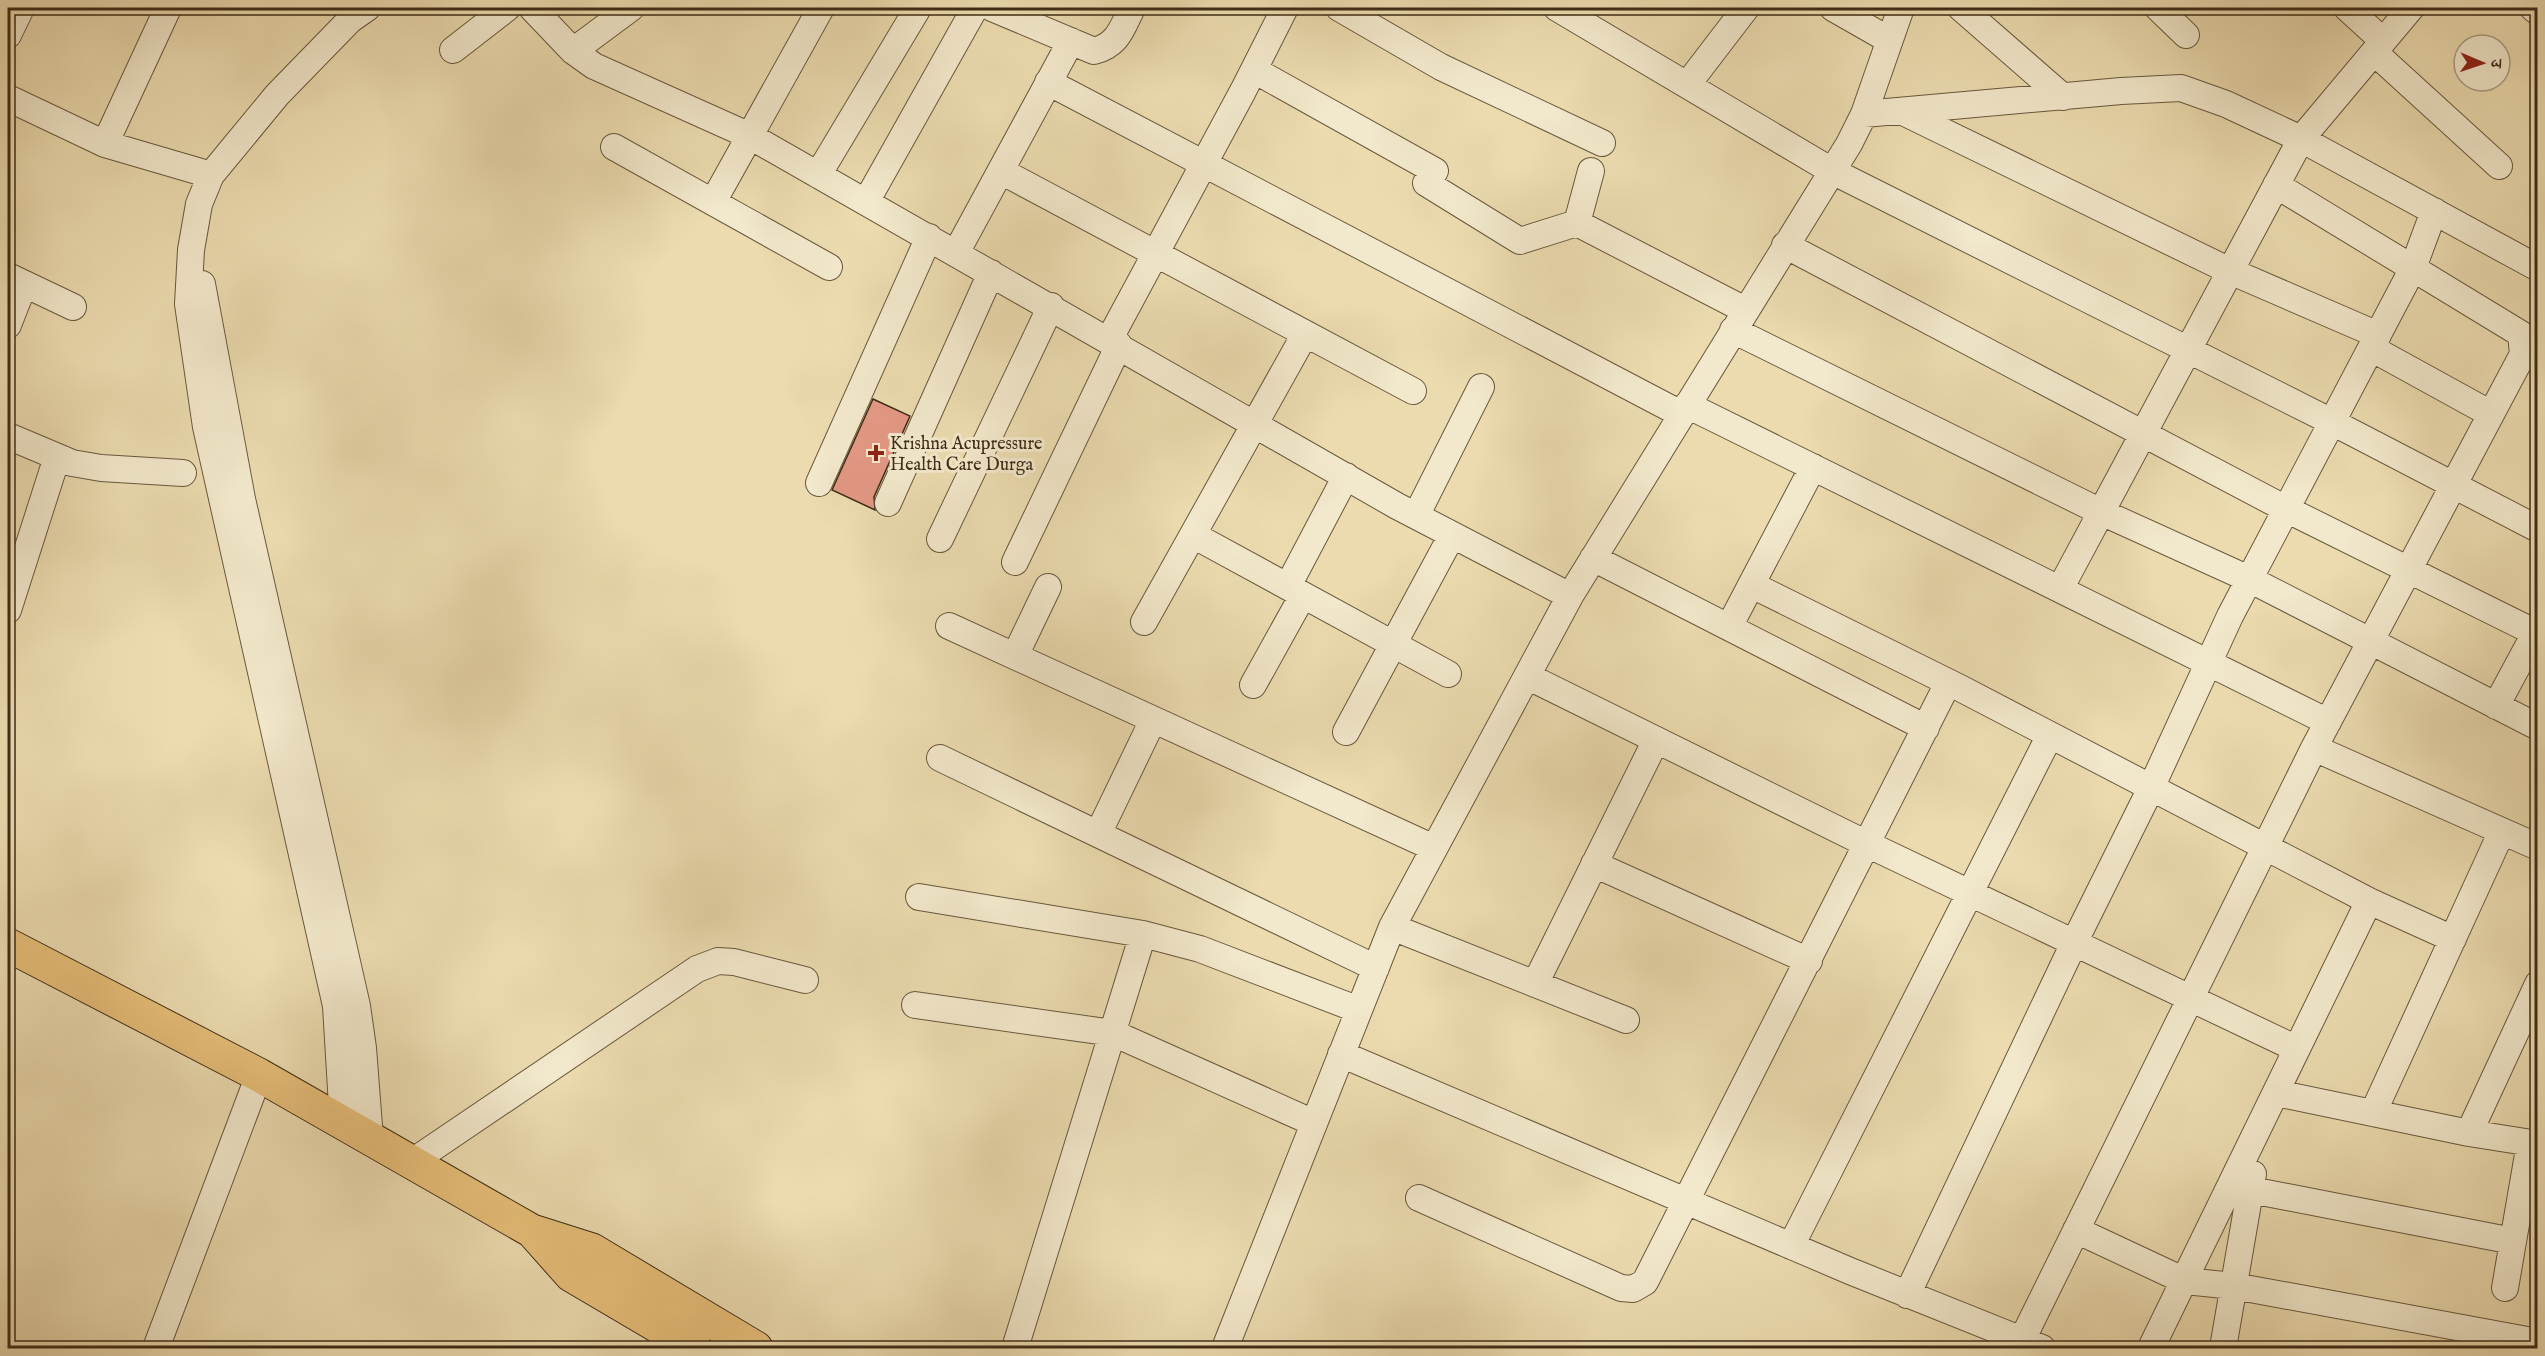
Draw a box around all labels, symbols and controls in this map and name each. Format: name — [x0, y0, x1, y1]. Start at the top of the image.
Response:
north arrow — [2452, 33, 2512, 93]
text: उ — [2485, 58, 2505, 70]
place label: Krishna Acupressure Health Care Durga — [890, 433, 1042, 477]
marker: Krishna Acupressure Health Care Durga — [867, 444, 885, 462]

